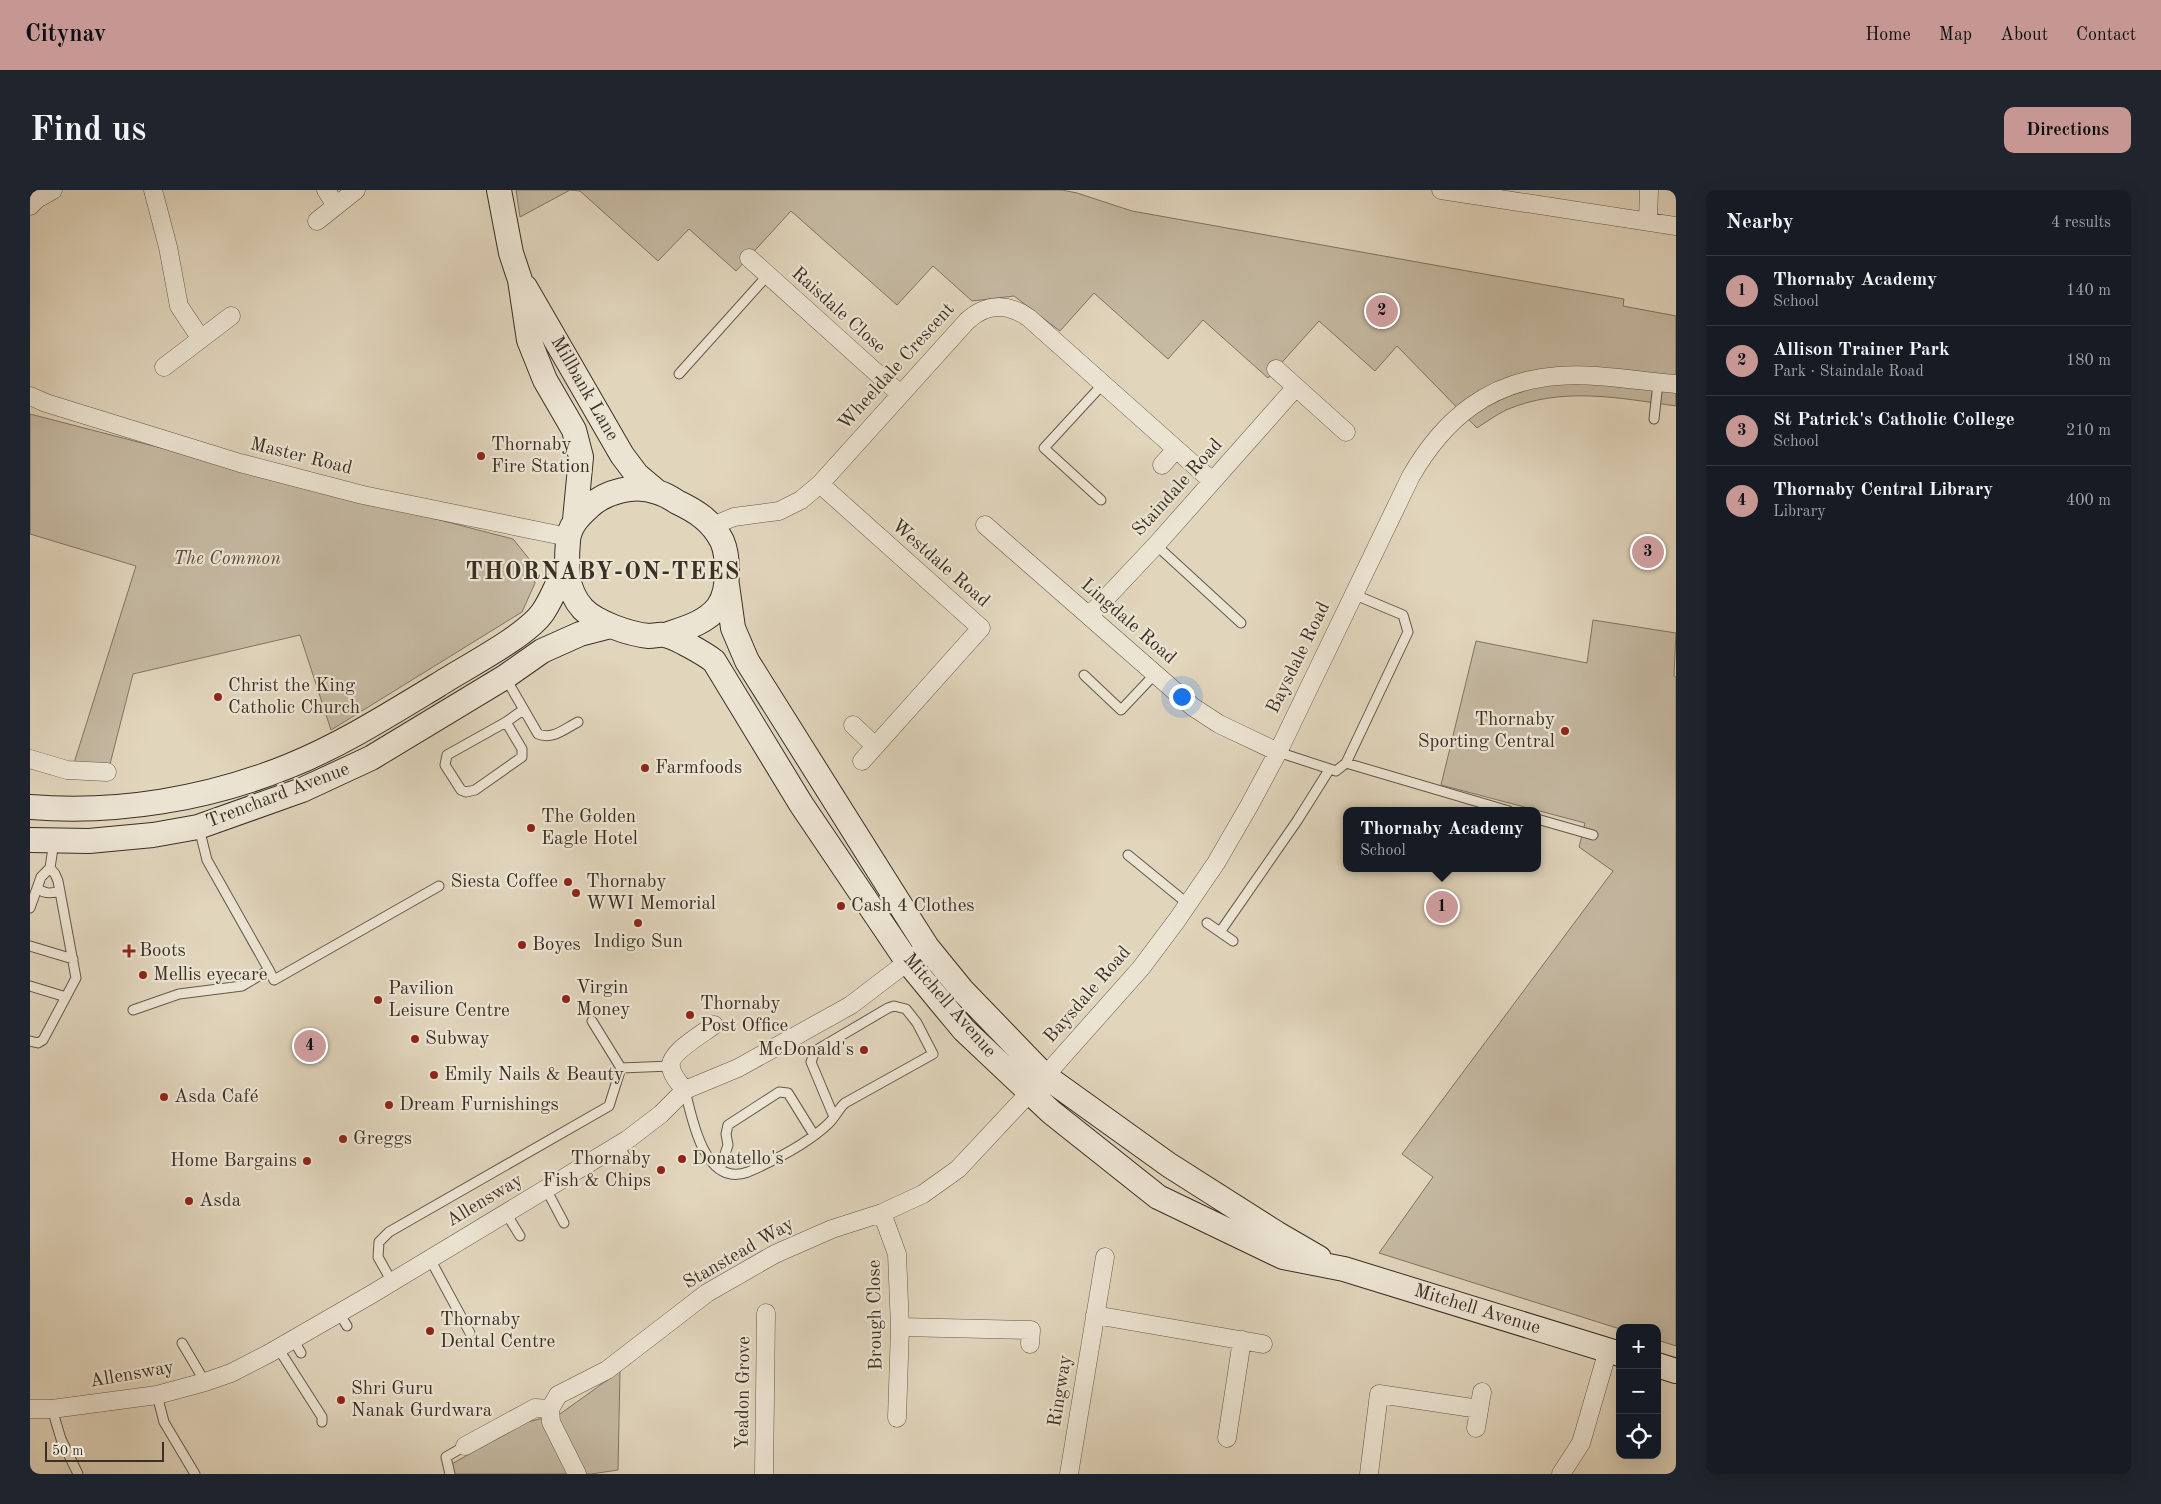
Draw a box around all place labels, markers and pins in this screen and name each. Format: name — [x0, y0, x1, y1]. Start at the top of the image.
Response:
pin: 2 — [1366, 292, 1398, 330]
place label: Thornaby Fire Station — [491, 436, 590, 477]
marker: Thornaby Fire Station — [475, 450, 487, 462]
pin: 3 — [1632, 533, 1664, 571]
place label: Christ the King Catholic Church — [228, 677, 360, 718]
marker: Christ the King Catholic Church — [212, 691, 224, 703]
place label: Thornaby Sporting Central — [1418, 711, 1555, 752]
marker: Thornaby Sporting Central — [1559, 725, 1571, 737]
place label: Farmfoods — [655, 759, 742, 778]
marker: Farmfoods — [639, 762, 651, 774]
place label: The Golden Eagle Hotel — [541, 808, 638, 849]
marker: The Golden Eagle Hotel — [525, 822, 537, 834]
place label: Siesta Coffee — [451, 873, 558, 892]
place label: Thornaby WWI Memorial — [586, 873, 716, 914]
marker: Siesta Coffee — [562, 876, 574, 888]
marker: Thornaby WWI Memorial — [570, 887, 582, 899]
pin: 1 — [1426, 888, 1458, 926]
place label: Cash 4 Clothes — [851, 897, 975, 916]
marker: Cash 4 Clothes — [835, 900, 847, 912]
marker: Indigo Sun — [632, 917, 644, 929]
place label: Indigo Sun — [593, 933, 683, 952]
place label: Boyes — [532, 936, 581, 955]
marker: Boyes — [516, 939, 528, 951]
place label: Boots — [139, 942, 186, 961]
marker: Boots — [123, 945, 135, 957]
place label: Mellis eyecare — [153, 966, 267, 985]
marker: Mellis eyecare — [137, 969, 149, 981]
place label: Virgin Money — [576, 979, 630, 1020]
place label: Pavilion Leisure Centre — [388, 980, 510, 1021]
marker: Virgin Money — [560, 993, 572, 1005]
marker: Pavilion Leisure Centre — [372, 994, 384, 1006]
place label: Thornaby Post Office — [700, 995, 788, 1036]
marker: Thornaby Post Office — [684, 1009, 696, 1021]
pin: 4 — [294, 1027, 326, 1065]
place label: Subway — [425, 1030, 490, 1049]
marker: Subway — [409, 1033, 421, 1045]
place label: McDonald's — [758, 1041, 854, 1060]
marker: McDonald's — [858, 1044, 870, 1056]
place label: Emily Nails & Beauty — [444, 1066, 624, 1085]
marker: Emily Nails & Beauty — [428, 1069, 440, 1081]
place label: Asda Café — [174, 1088, 259, 1107]
marker: Asda Café — [158, 1091, 170, 1103]
place label: Dream Furnishings — [399, 1096, 559, 1115]
marker: Dream Furnishings — [383, 1099, 395, 1111]
place label: Greggs — [353, 1130, 412, 1149]
marker: Greggs — [337, 1133, 349, 1145]
place label: Thornaby Fish & Chips — [543, 1150, 651, 1191]
place label: Donatello's — [692, 1150, 784, 1169]
place label: Home Bargains — [170, 1152, 297, 1171]
marker: Donatello's — [676, 1153, 688, 1165]
marker: Home Bargains — [301, 1155, 313, 1167]
marker: Thornaby Fish & Chips — [655, 1164, 667, 1176]
place label: Asda — [199, 1192, 242, 1211]
marker: Asda — [183, 1195, 195, 1207]
place label: Thornaby Dental Centre — [440, 1311, 555, 1352]
marker: Thornaby Dental Centre — [424, 1325, 436, 1337]
place label: Shri Guru Nanak Gurdwara — [351, 1380, 493, 1421]
marker: Shri Guru Nanak Gurdwara — [335, 1394, 347, 1406]

